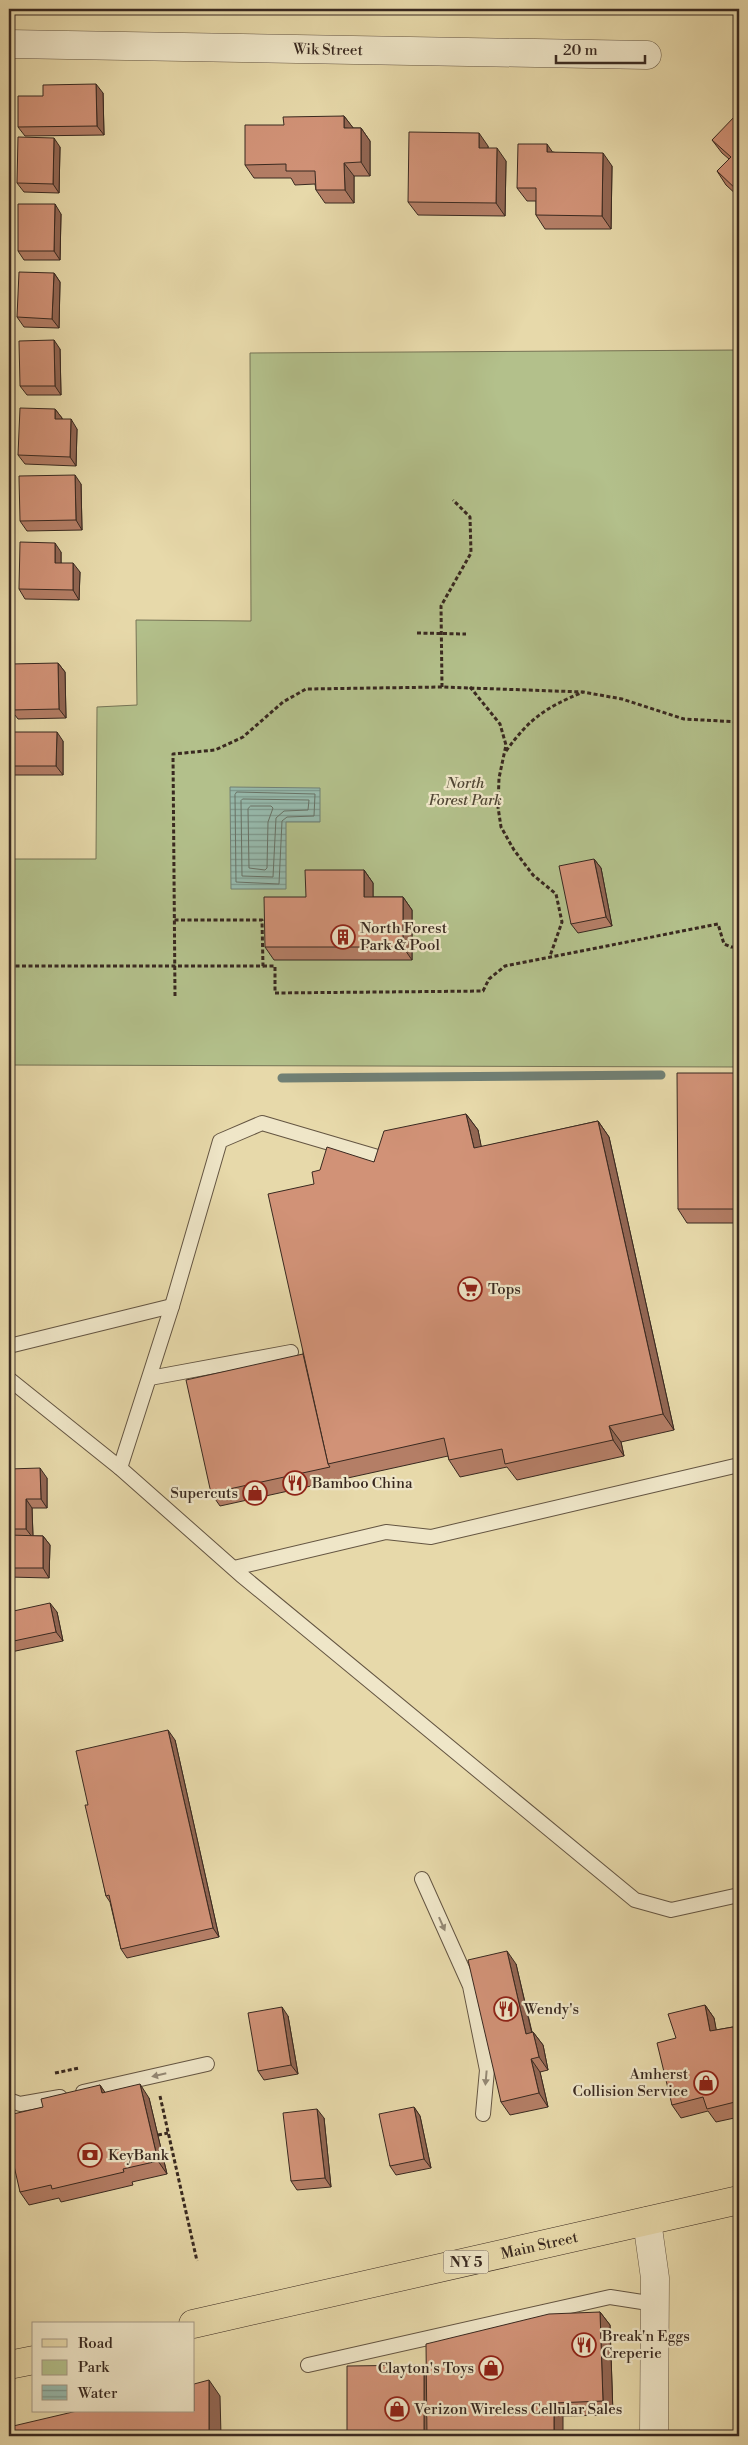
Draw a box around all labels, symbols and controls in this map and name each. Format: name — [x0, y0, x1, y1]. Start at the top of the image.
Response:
scale bar — [556, 32, 644, 64]
street label: Wik Street — [292, 40, 364, 60]
text: 20 m — [563, 41, 598, 60]
park label: North Forest Park — [428, 774, 502, 810]
place label: North Forest Park & Pool — [360, 919, 448, 955]
building icon: North Forest Park & Pool — [330, 924, 356, 950]
supermarket icon: Tops — [457, 1276, 483, 1302]
place label: Tops — [488, 1280, 521, 1299]
restaurant icon: Bamboo China — [282, 1470, 308, 1496]
place label: Bamboo China — [311, 1474, 413, 1493]
shop icon: Supercuts — [242, 1480, 268, 1506]
place label: Supercuts — [170, 1484, 238, 1503]
one-way arrow — [438, 1917, 446, 1931]
restaurant icon: Wendy's — [493, 1996, 519, 2022]
place label: Wendy's — [523, 2000, 579, 2019]
place label: Amherst Collision Service — [573, 2065, 689, 2101]
shop icon: Amherst Collision Service — [693, 2070, 719, 2096]
one-way arrow — [152, 2071, 167, 2079]
one-way arrow — [482, 2071, 490, 2087]
bank icon: KeyBank — [77, 2142, 103, 2168]
place label: KeyBank — [108, 2146, 170, 2165]
street label: Main Street — [499, 2228, 580, 2264]
road number: NY 5 — [444, 2250, 488, 2274]
legend — [32, 2322, 195, 2412]
place label: Break'n Eggs Creperie — [601, 2327, 690, 2363]
restaurant icon: Break'n Eggs Creperie — [571, 2332, 597, 2358]
text: Road — [78, 2334, 113, 2353]
shop icon: Clayton's Toys — [478, 2355, 504, 2381]
text: Park — [78, 2358, 110, 2377]
place label: Clayton's Toys — [378, 2359, 474, 2378]
text: Water — [77, 2384, 118, 2403]
shop icon: Verizon Wireless Cellular Sales — [384, 2396, 410, 2422]
place label: Verizon Wireless Cellular Sales — [413, 2400, 622, 2419]

